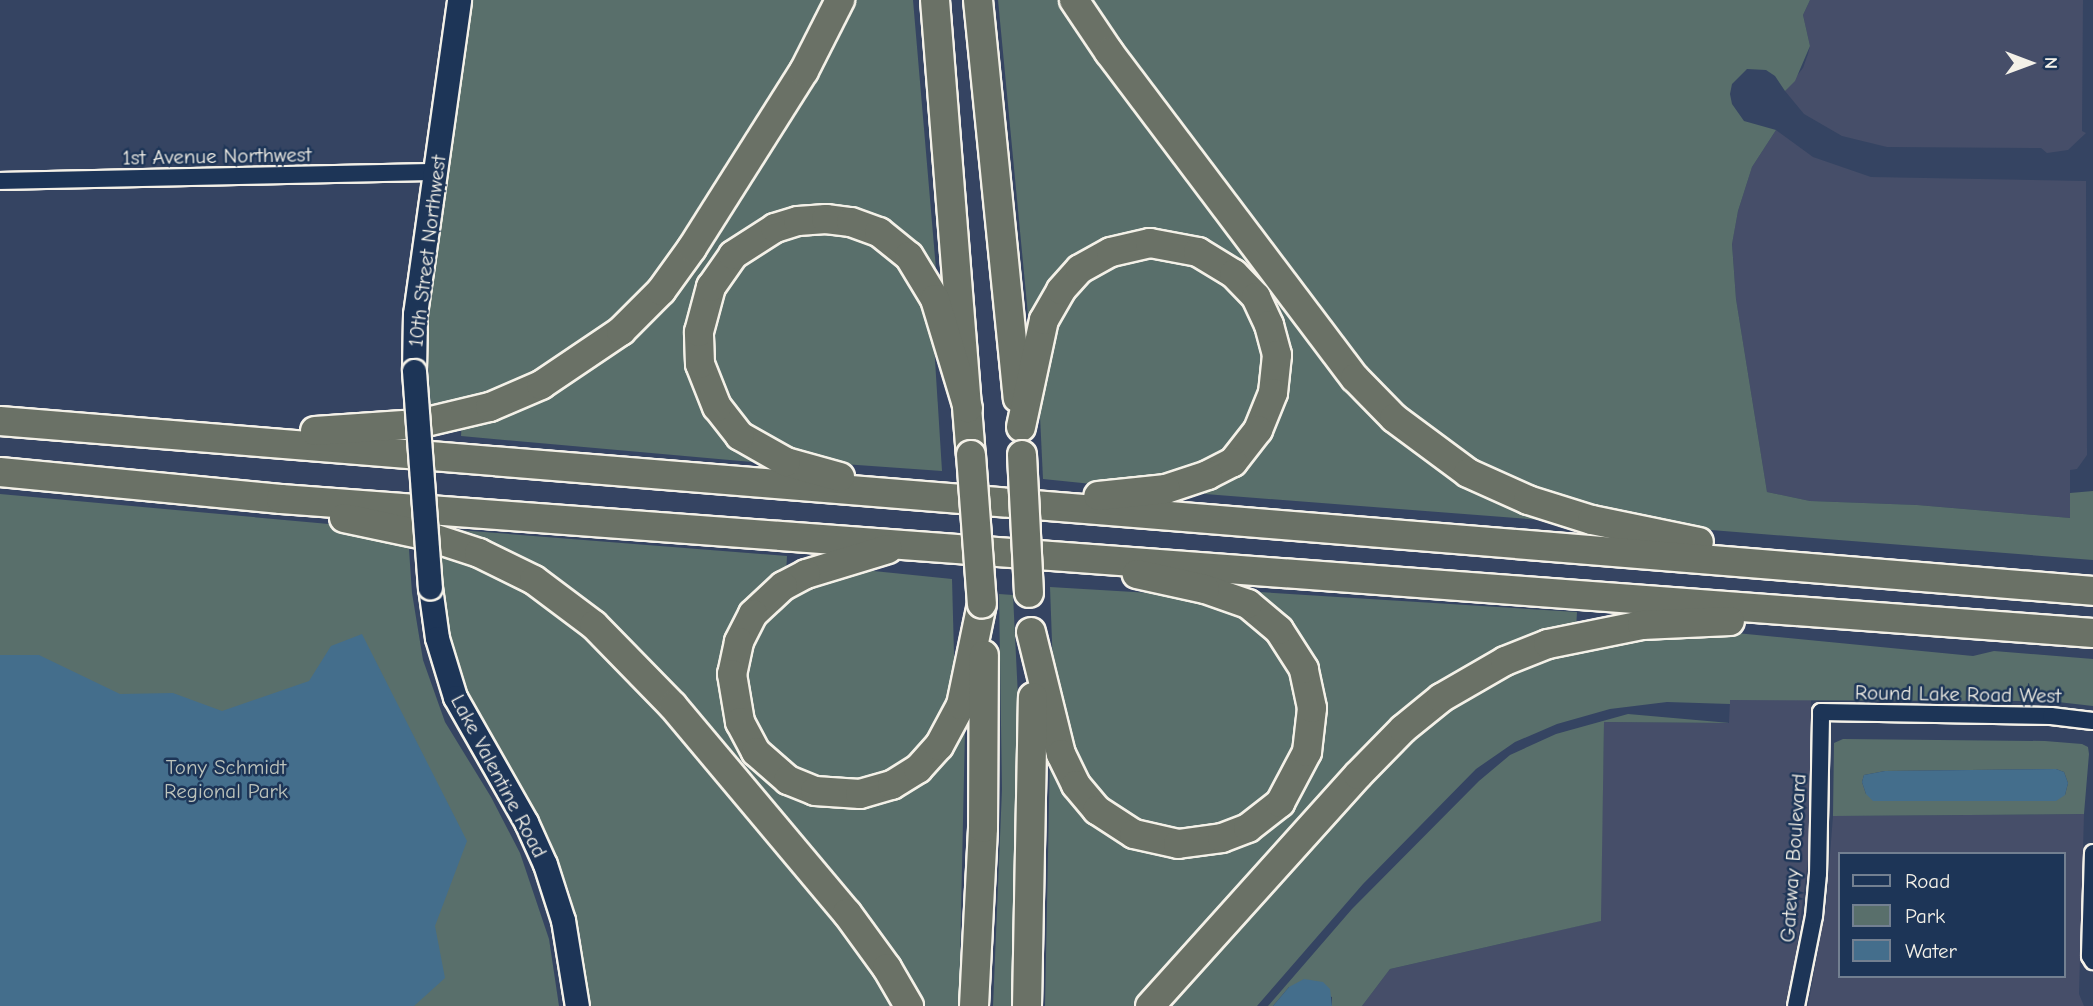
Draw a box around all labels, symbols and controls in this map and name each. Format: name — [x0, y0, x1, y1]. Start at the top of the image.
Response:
north arrow — [1995, 28, 2065, 98]
text: N — [2040, 57, 2062, 69]
street label: 1st Avenue Northwest — [122, 142, 312, 170]
street label: 10th Street Northwest — [403, 154, 451, 348]
street label: Round Lake Road West — [1855, 680, 2061, 708]
street label: Lake Valentine Road — [445, 690, 553, 862]
park label: Tony Schmidt Regional Park — [164, 754, 288, 804]
street label: Gateway Boulevard — [1775, 773, 1811, 943]
legend — [1838, 852, 2065, 978]
text: Road — [1905, 869, 1950, 893]
text: Park — [1905, 904, 1945, 928]
text: Water — [1905, 939, 1957, 963]

